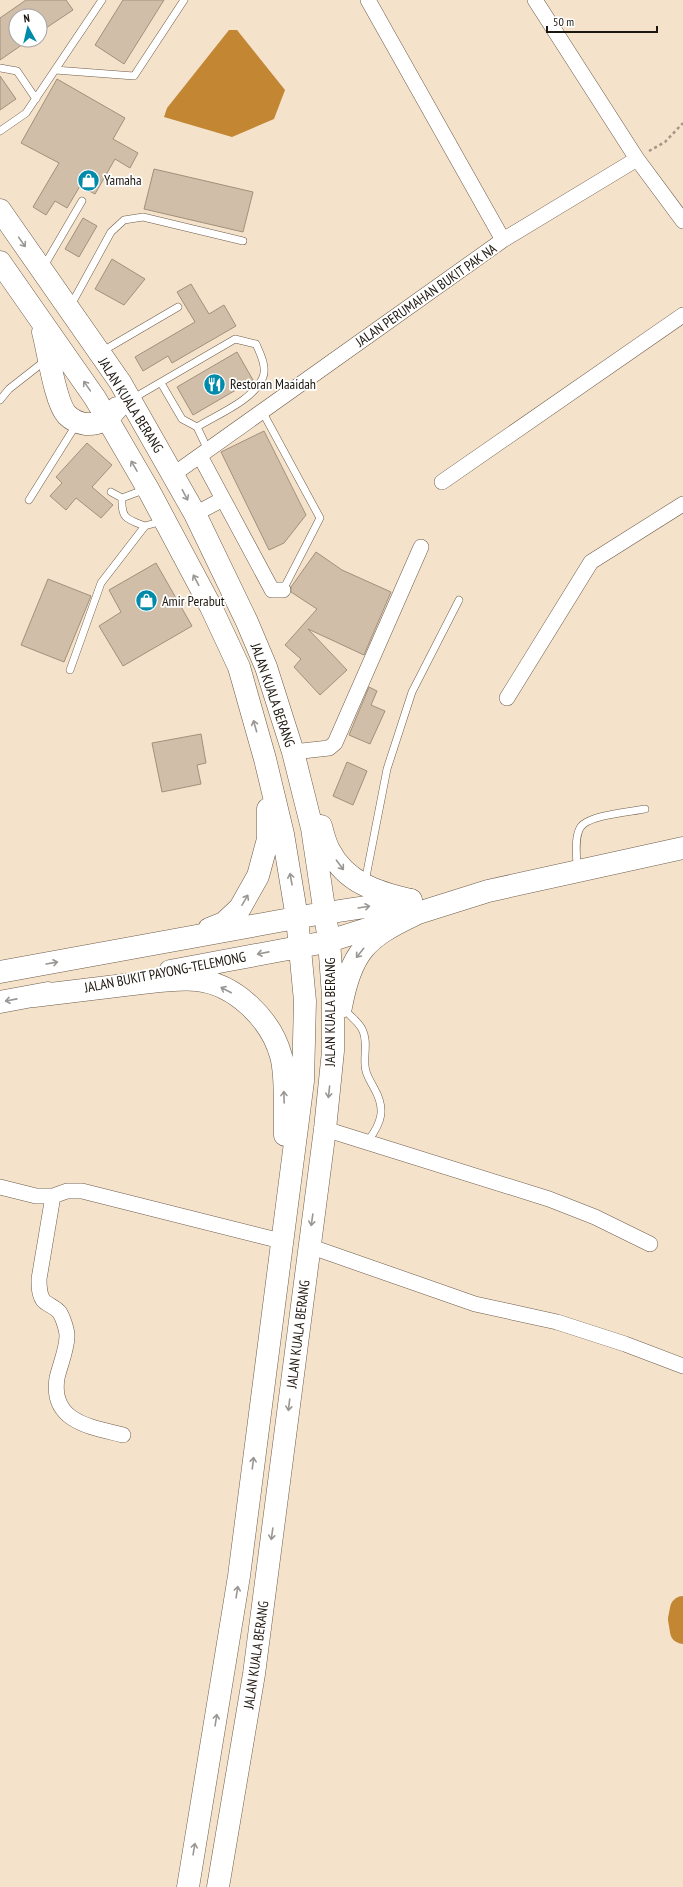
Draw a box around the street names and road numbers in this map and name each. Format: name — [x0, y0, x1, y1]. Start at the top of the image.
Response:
street label: JALAN PERUMAHAN BUKIT PAK NA — [351, 239, 500, 351]
street label: JALAN KUALA BERANG — [94, 353, 168, 456]
street label: JALAN KUALA BERANG — [246, 640, 299, 750]
street label: JALAN BUKIT PAYONG-TELEMONG — [82, 947, 247, 997]
street label: JALAN KUALA BERANG — [321, 957, 339, 1067]
street label: JALAN KUALA BERANG — [282, 1279, 314, 1390]
street label: JALAN KUALA BERANG — [239, 1600, 273, 1711]

